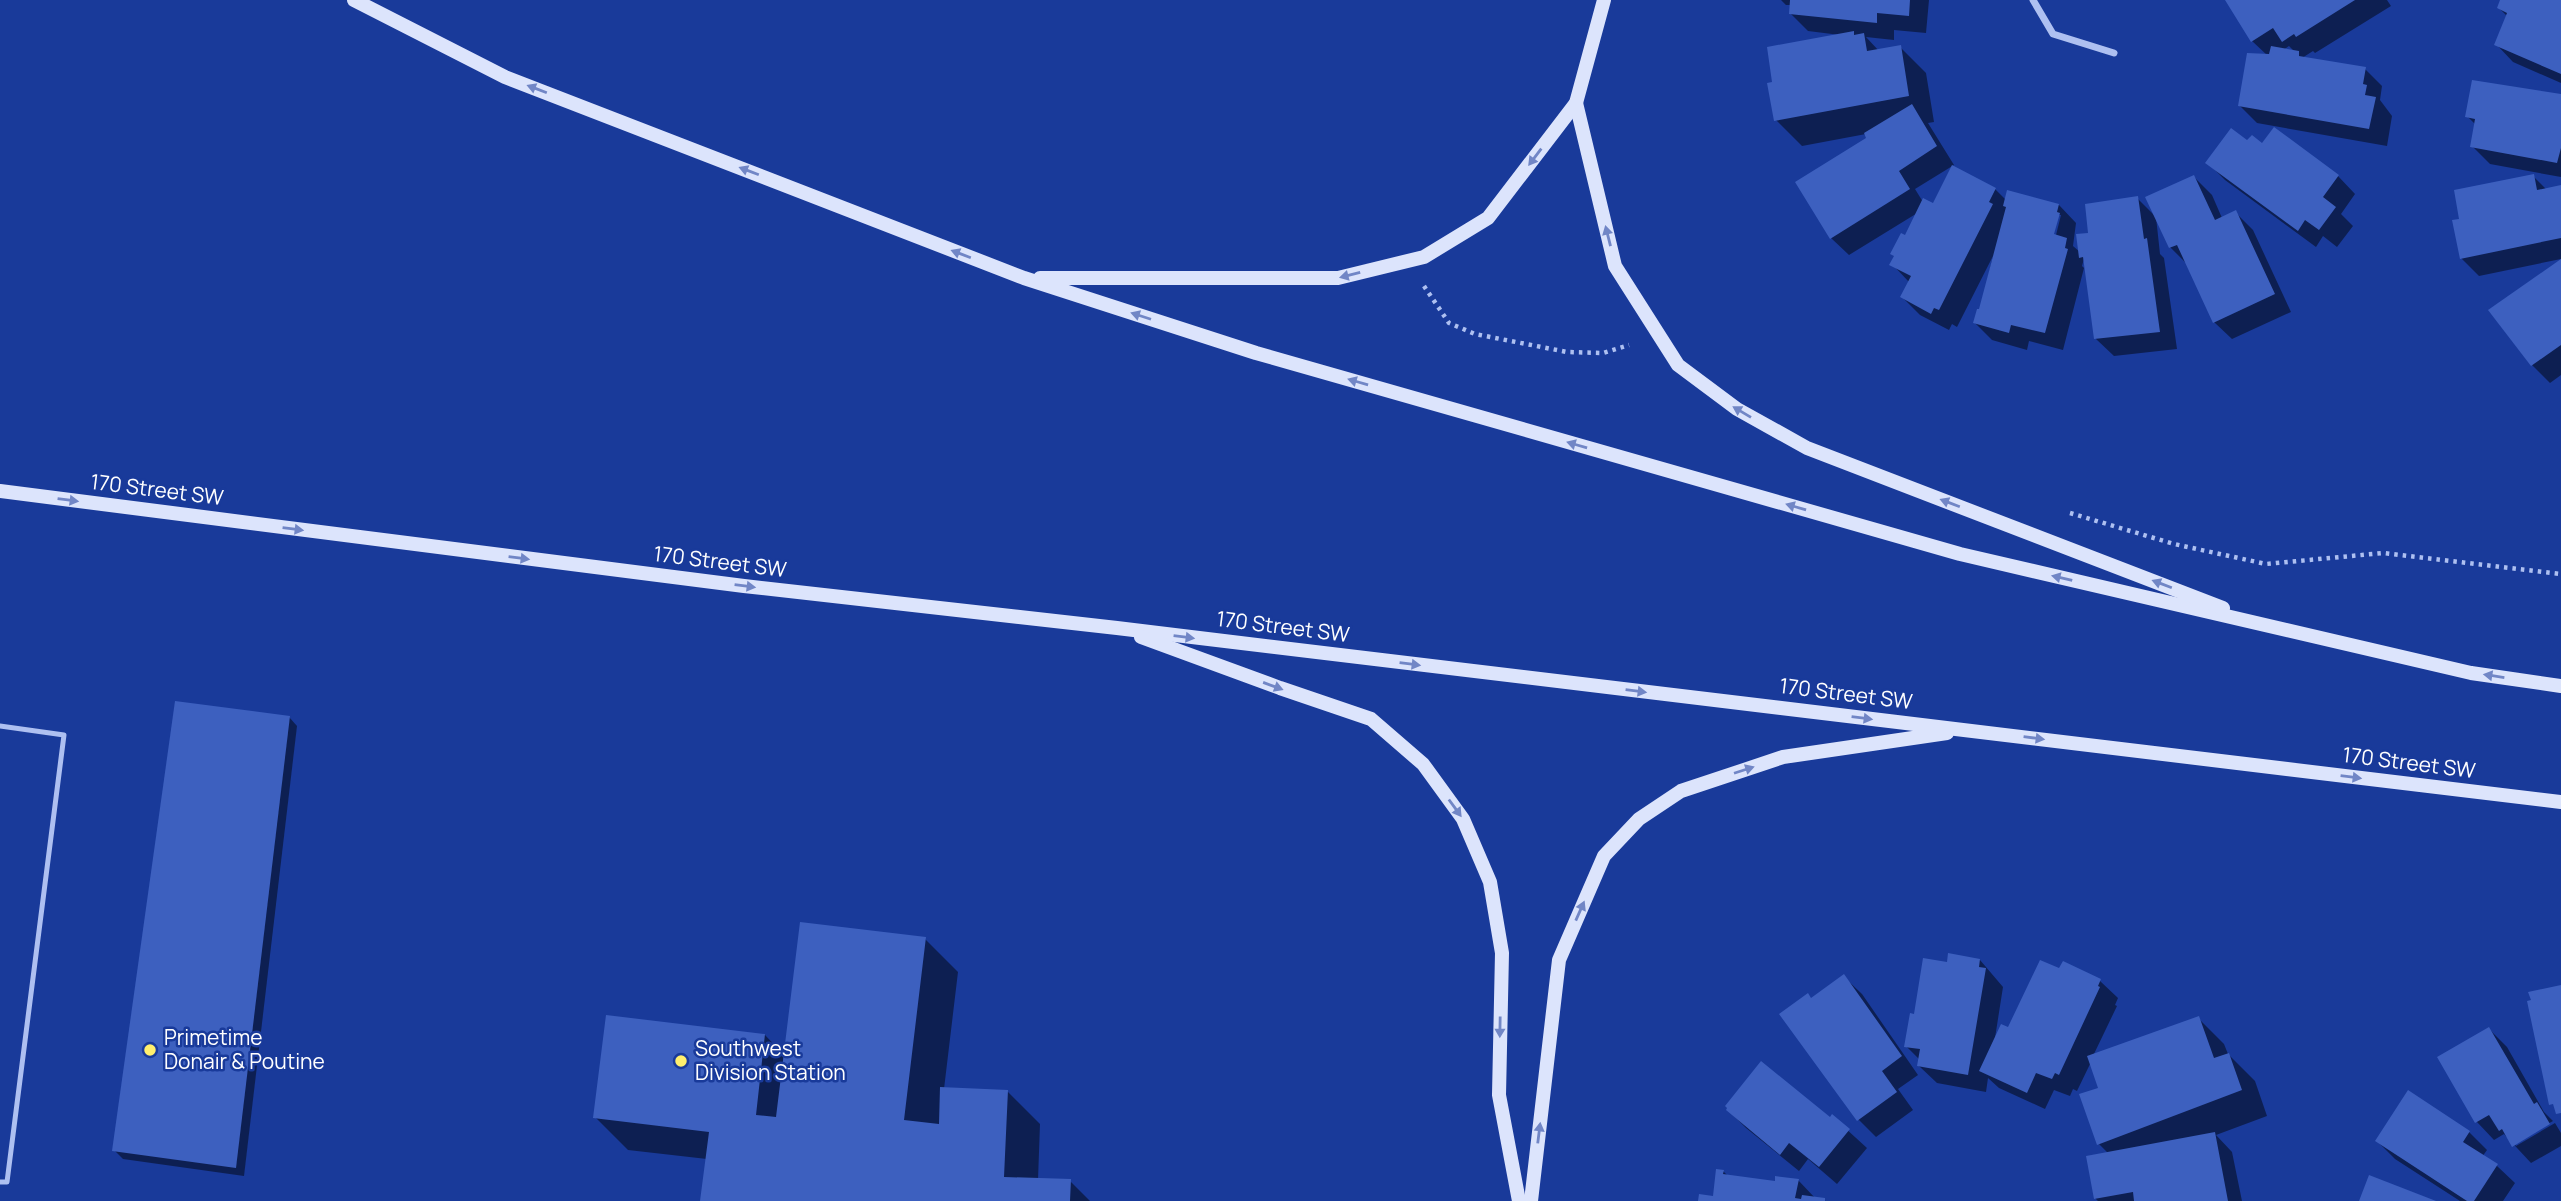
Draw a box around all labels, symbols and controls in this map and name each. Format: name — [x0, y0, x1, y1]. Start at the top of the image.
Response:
one-way arrow — [526, 83, 547, 94]
one-way arrow — [1528, 148, 1542, 166]
one-way arrow — [738, 166, 759, 177]
one-way arrow — [1602, 225, 1613, 247]
one-way arrow — [950, 248, 971, 259]
one-way arrow — [1339, 270, 1361, 281]
one-way arrow — [1130, 310, 1151, 321]
one-way arrow — [1347, 377, 1368, 387]
one-way arrow — [1733, 405, 1752, 418]
one-way arrow — [1566, 439, 1587, 449]
street label: 170 Street SW — [89, 467, 226, 511]
one-way arrow — [57, 494, 79, 505]
one-way arrow — [1939, 497, 1960, 508]
one-way arrow — [1785, 502, 1806, 512]
one-way arrow — [282, 524, 304, 535]
street label: 170 Street SW — [652, 539, 789, 583]
one-way arrow — [508, 553, 530, 564]
one-way arrow — [2051, 572, 2073, 583]
one-way arrow — [2152, 579, 2173, 590]
one-way arrow — [734, 581, 756, 592]
street label: 170 Street SW — [1215, 604, 1352, 648]
one-way arrow — [1174, 631, 1196, 642]
one-way arrow — [1399, 658, 1421, 669]
one-way arrow — [2482, 670, 2504, 681]
street label: 170 Street SW — [1778, 671, 1915, 715]
one-way arrow — [1262, 680, 1283, 691]
one-way arrow — [1625, 685, 1647, 696]
one-way arrow — [1851, 712, 1873, 723]
one-way arrow — [2024, 733, 2046, 744]
street label: 170 Street SW — [2341, 740, 2478, 784]
one-way arrow — [1733, 765, 1754, 775]
one-way arrow — [2340, 772, 2362, 783]
one-way arrow — [1448, 799, 1462, 817]
one-way arrow — [1575, 901, 1586, 922]
one-way arrow — [1495, 1016, 1506, 1038]
place label: Primetime Donair & Poutine — [164, 1023, 325, 1075]
place label: Southwest Division Station — [695, 1034, 846, 1086]
marker: Primetime Donair & Poutine — [142, 1042, 158, 1058]
marker: Southwest Division Station — [673, 1053, 689, 1069]
one-way arrow — [1533, 1122, 1544, 1144]

